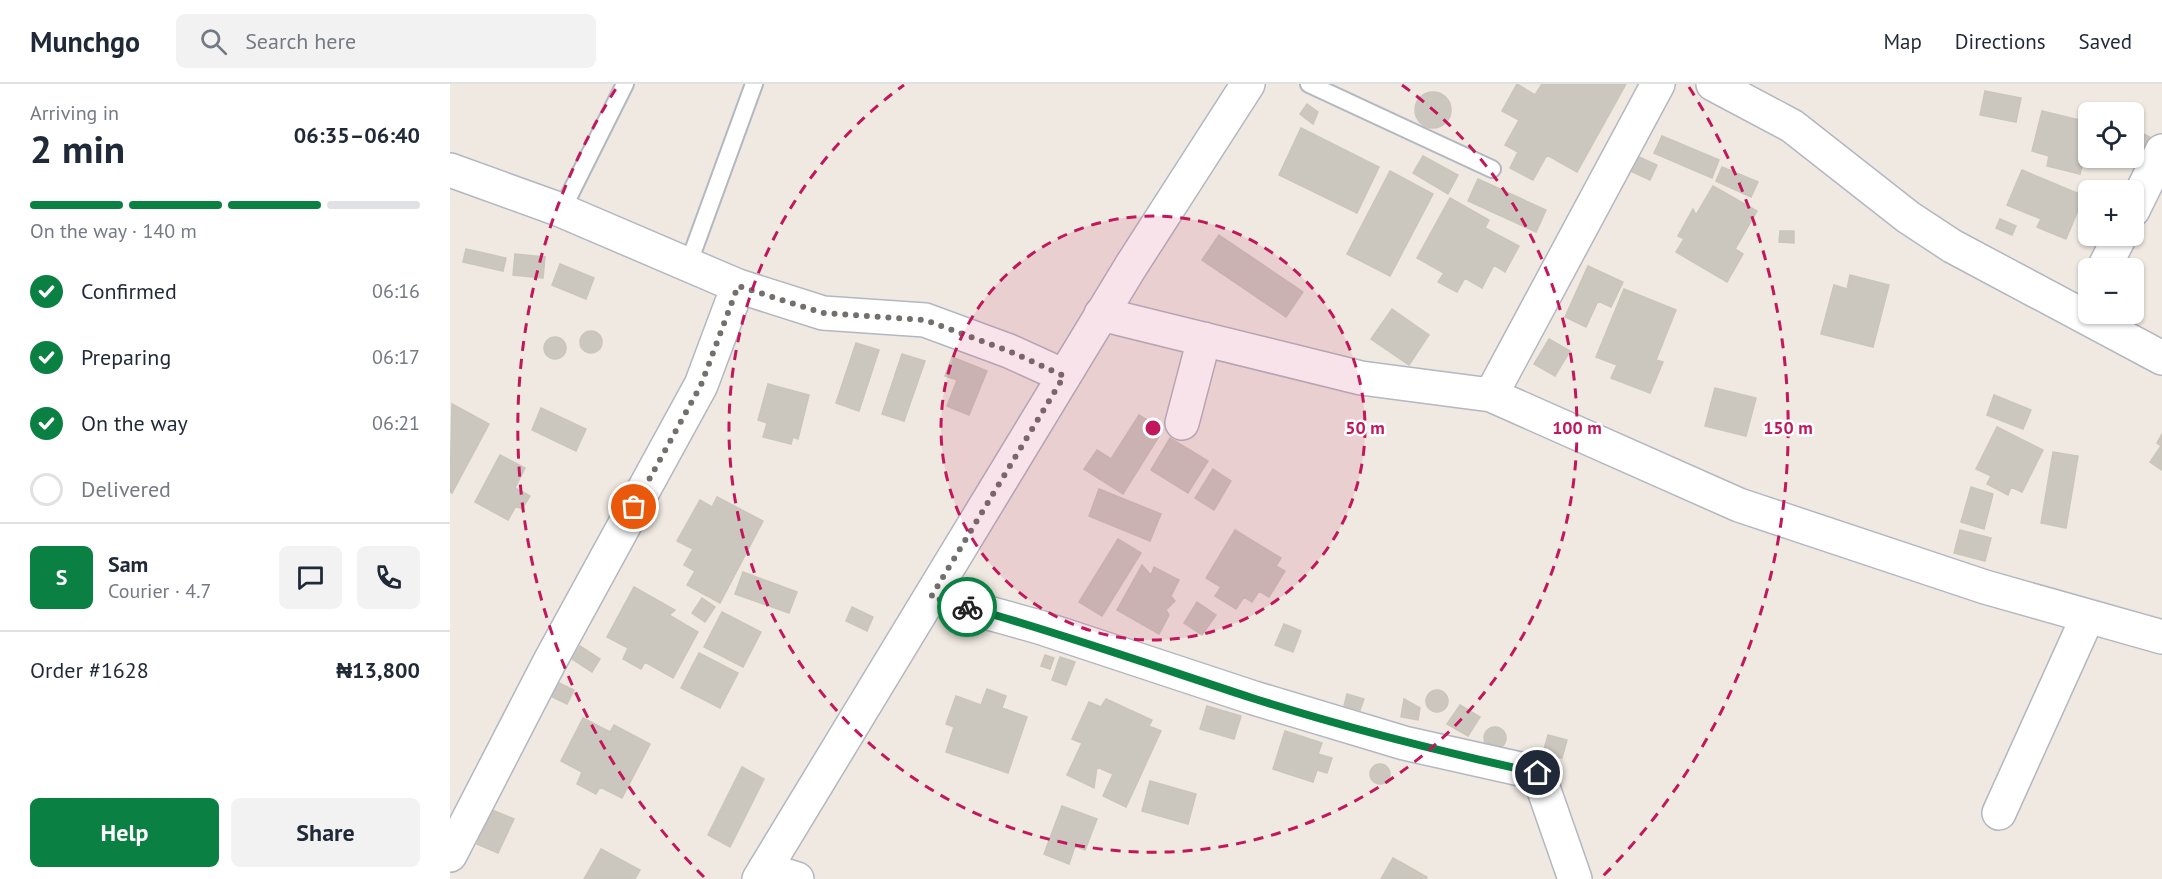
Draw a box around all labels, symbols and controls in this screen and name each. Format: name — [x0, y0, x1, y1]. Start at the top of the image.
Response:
search box — [176, 14, 596, 68]
text: Munchgo — [30, 23, 140, 60]
icon: search — [197, 25, 230, 58]
text: Search here — [245, 27, 356, 55]
text: Map — [1883, 28, 1922, 55]
text: Directions — [1955, 28, 2046, 55]
text: Saved — [2079, 28, 2132, 55]
text: Arriving in — [30, 100, 119, 126]
map controls — [2078, 102, 2144, 324]
button: locate — [2078, 102, 2144, 168]
text: 06:35–06:40 — [294, 121, 420, 149]
text: 2 min — [30, 123, 125, 174]
button: + — [2078, 180, 2144, 246]
text: On the way · 140 m — [30, 218, 197, 244]
button: − — [2078, 258, 2144, 324]
icon: check — [30, 275, 63, 308]
text: Confirmed — [81, 277, 177, 305]
text: 06:16 — [372, 278, 420, 304]
icon: check — [30, 341, 63, 374]
text: Preparing — [81, 343, 171, 371]
text: 06:17 — [372, 344, 420, 370]
icon: check — [30, 407, 63, 440]
text: On the way — [81, 409, 188, 437]
text: 06:21 — [372, 410, 420, 436]
text: 50 m — [1345, 416, 1385, 439]
text: 100 m — [1552, 416, 1602, 439]
text: 150 m — [1763, 416, 1813, 439]
centre of rings — [1143, 418, 1163, 438]
text: Delivered — [81, 475, 171, 503]
pin — [608, 481, 659, 532]
icon: bag — [617, 490, 650, 523]
button: chat — [279, 546, 342, 609]
button: phone — [357, 546, 420, 609]
text: Sam — [108, 550, 148, 578]
text: S — [56, 563, 67, 591]
courier — [937, 577, 997, 637]
text: Courier · 4.7 — [108, 578, 211, 604]
icon: bike — [951, 591, 984, 624]
text: Order #1628 — [30, 656, 149, 684]
text: ₦13,800 — [336, 656, 420, 684]
pin — [1512, 747, 1563, 798]
icon: home — [1521, 756, 1554, 789]
button: Help — [30, 798, 219, 867]
button: Share — [231, 798, 420, 867]

